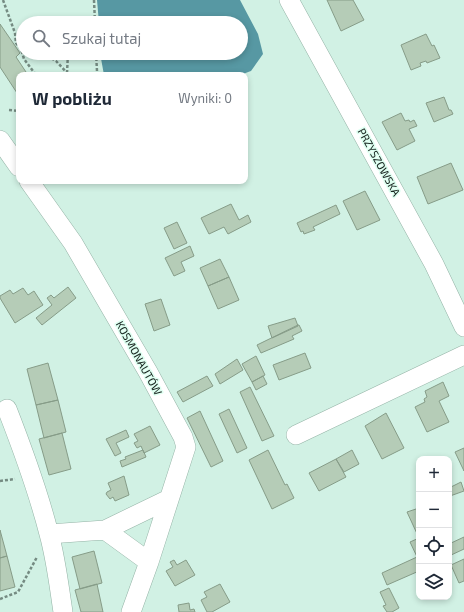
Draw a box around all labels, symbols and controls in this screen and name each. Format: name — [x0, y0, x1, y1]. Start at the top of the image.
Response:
search box — [16, 16, 248, 60]
icon: search — [30, 27, 52, 49]
text: Szukaj tutaj — [62, 29, 141, 47]
text: W pobliżu — [32, 88, 112, 108]
text: Wyniki: 0 — [178, 90, 232, 106]
street label: PRZYSZOWSKA — [355, 126, 403, 198]
street label: KOSMONAUTÓW — [114, 318, 165, 398]
map controls — [416, 456, 452, 600]
button: + — [416, 456, 452, 492]
button: − — [416, 492, 452, 528]
button: locate — [416, 528, 452, 564]
button: layers — [416, 564, 452, 600]

